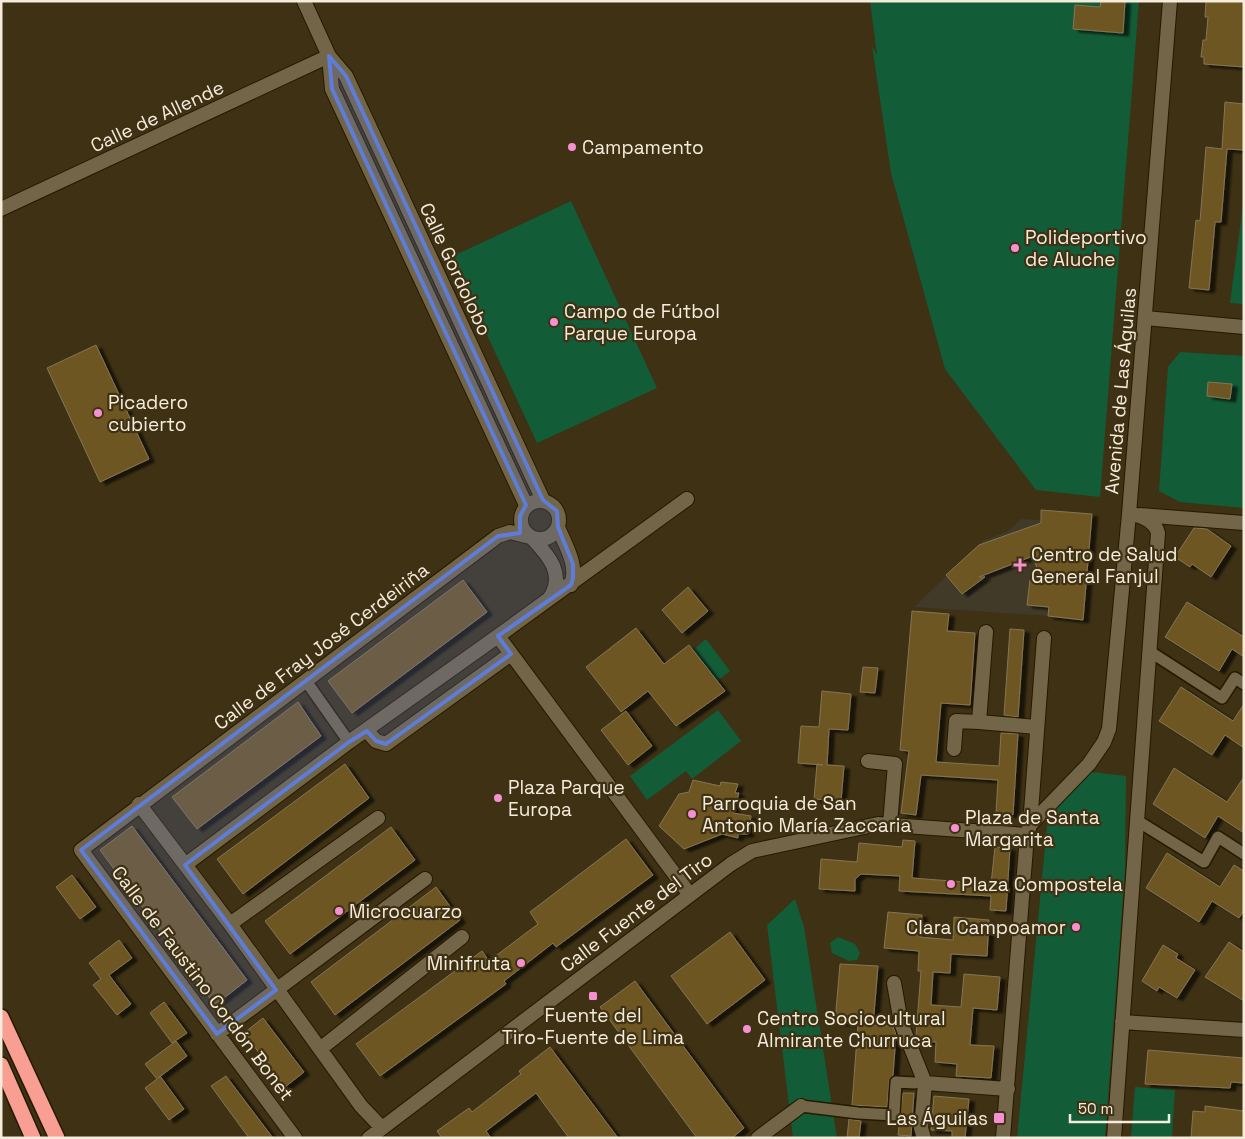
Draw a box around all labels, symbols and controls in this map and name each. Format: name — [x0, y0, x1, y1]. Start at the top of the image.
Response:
street label: Calle de Allende — [87, 75, 228, 158]
place label: Campamento — [582, 135, 704, 160]
marker: Campamento — [566, 141, 578, 153]
street label: Calle Gordolobo — [414, 199, 497, 340]
place label: Polideportivo de Aluche — [1025, 225, 1147, 272]
marker: Polideportivo de Aluche — [1009, 242, 1021, 254]
street label: Avenida de Las Águilas — [1099, 287, 1142, 495]
place label: Campo de Fútbol Parque Europa — [564, 299, 720, 346]
marker: Campo de Fútbol Parque Europa — [548, 316, 560, 328]
place label: Picadero cubierto — [108, 390, 188, 437]
marker: Picadero cubierto — [92, 407, 104, 419]
place label: Centro de Salud General Fanjul — [1031, 542, 1177, 589]
street label: Calle de Fray José Cerdeiriña — [209, 557, 434, 735]
marker: Centro de Salud General Fanjul — [1013, 558, 1027, 572]
place label: Plaza Parque Europa — [508, 775, 625, 822]
place label: Parroquia de San Antonio María Zaccaria — [702, 791, 912, 838]
marker: Plaza Parque Europa — [492, 792, 504, 804]
place label: Plaza de Santa Margarita — [965, 805, 1100, 852]
marker: Parroquia de San Antonio María Zaccaria — [686, 808, 698, 820]
marker: Plaza de Santa Margarita — [949, 822, 961, 834]
street label: Calle Fuente del Tiro — [555, 847, 717, 978]
street label: Calle de Faustino Cordón Bonet — [106, 861, 299, 1106]
place label: Plaza Compostela — [961, 872, 1123, 897]
marker: Plaza Compostela — [945, 878, 957, 890]
place label: Microcuarzo — [349, 899, 462, 924]
marker: Microcuarzo — [333, 905, 345, 917]
place label: Clara Campoamor — [906, 915, 1066, 940]
marker: Clara Campoamor — [1070, 921, 1082, 933]
place label: Minifruta — [427, 951, 511, 976]
marker: Minifruta — [515, 957, 527, 969]
marker: Fuente del Tiro-Fuente de Lima — [587, 990, 599, 1002]
place label: Fuente del Tiro-Fuente de Lima — [502, 1003, 684, 1050]
place label: Centro Sociocultural Almirante Churruca — [757, 1006, 946, 1053]
marker: Centro Sociocultural Almirante Churruca — [741, 1023, 753, 1035]
scale bar — [1070, 1092, 1169, 1124]
text: 50 m — [1078, 1099, 1113, 1118]
place label: Las Águilas — [886, 1106, 988, 1131]
marker: Las Águilas — [992, 1111, 1006, 1125]

